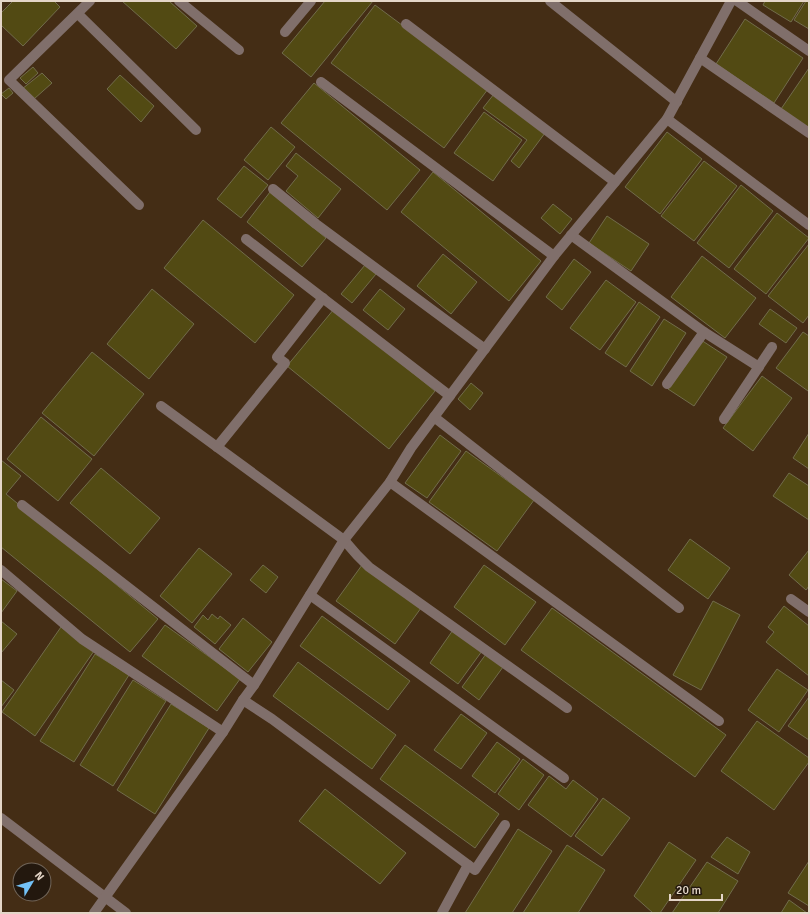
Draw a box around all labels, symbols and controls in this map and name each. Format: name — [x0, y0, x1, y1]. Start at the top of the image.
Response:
north arrow — [12, 862, 52, 902]
text: N — [32, 869, 47, 883]
scale bar — [670, 876, 722, 902]
text: 20 m — [676, 883, 701, 898]

